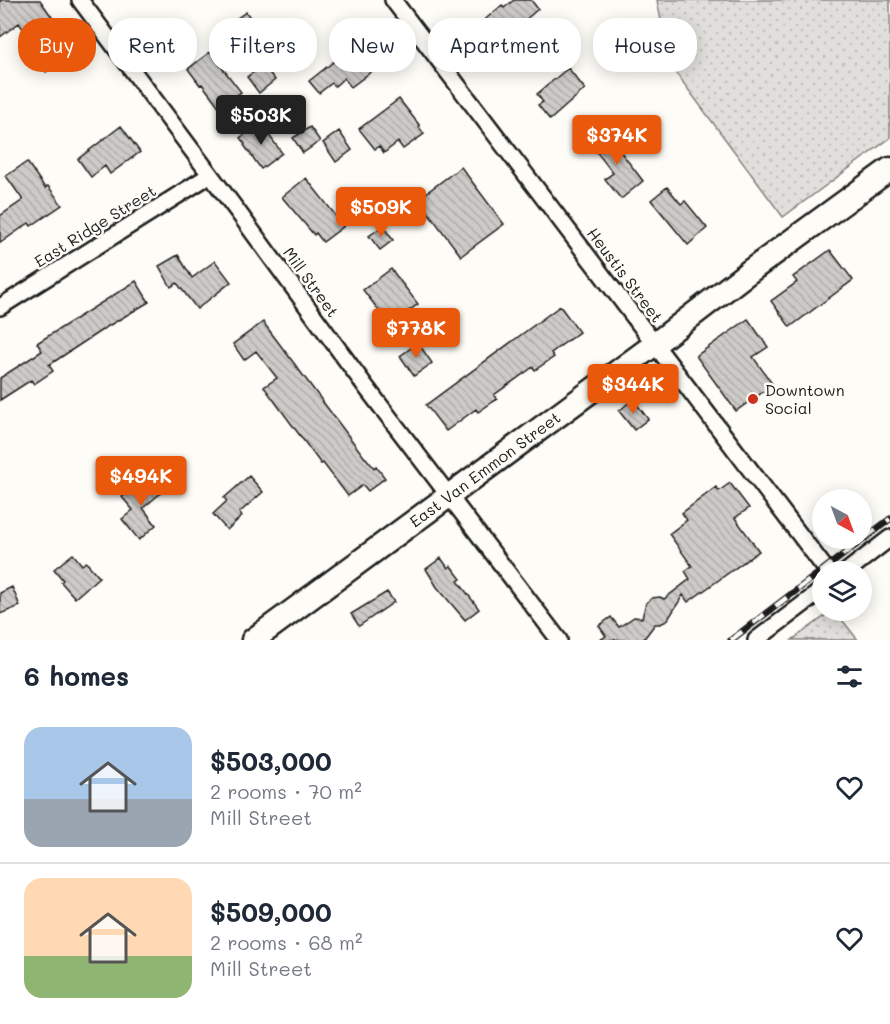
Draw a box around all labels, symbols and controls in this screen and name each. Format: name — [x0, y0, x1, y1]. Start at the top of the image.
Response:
chip: Buy — [18, 18, 96, 72]
chip: Rent — [108, 18, 197, 72]
chip: Filters — [209, 18, 317, 72]
chip: New — [329, 18, 416, 72]
chip: Apartment — [428, 18, 581, 72]
chip: House — [593, 18, 697, 72]
pin: $503K — [219, 95, 303, 146]
text: $503K — [230, 101, 292, 127]
pin: $374K — [575, 115, 659, 166]
text: $374K — [586, 121, 648, 147]
street label: East Ridge Street — [30, 180, 159, 271]
pin: $509K — [339, 187, 423, 238]
text: $509K — [350, 193, 412, 219]
street label: Heustis Street — [583, 223, 668, 326]
street label: Mill Street — [279, 242, 344, 321]
pin: $778K — [374, 308, 458, 359]
text: $778K — [386, 314, 446, 340]
pin: $344K — [591, 364, 675, 415]
text: $344K — [602, 370, 664, 396]
place label: Downtown Social — [765, 379, 845, 418]
marker: Downtown Social — [746, 392, 760, 406]
street label: East Van Emmon Street — [405, 406, 564, 531]
pin: $494K — [99, 456, 183, 507]
text: $494K — [110, 462, 172, 488]
north arrow — [812, 489, 872, 549]
map controls — [812, 489, 872, 621]
button: layers — [812, 561, 872, 621]
text: 6 homes — [24, 659, 129, 693]
icon: filters — [833, 660, 866, 693]
text: $503,000 — [210, 744, 332, 778]
icon: home — [72, 751, 144, 823]
icon: heart — [833, 771, 866, 804]
text: 2 rooms · 70 m² — [210, 778, 362, 804]
text: Mill Street — [210, 804, 312, 830]
text: $509,000 — [210, 895, 332, 929]
icon: home — [72, 902, 144, 974]
icon: heart — [833, 922, 866, 955]
text: 2 rooms · 68 m² — [210, 929, 363, 955]
text: Mill Street — [210, 955, 312, 981]

